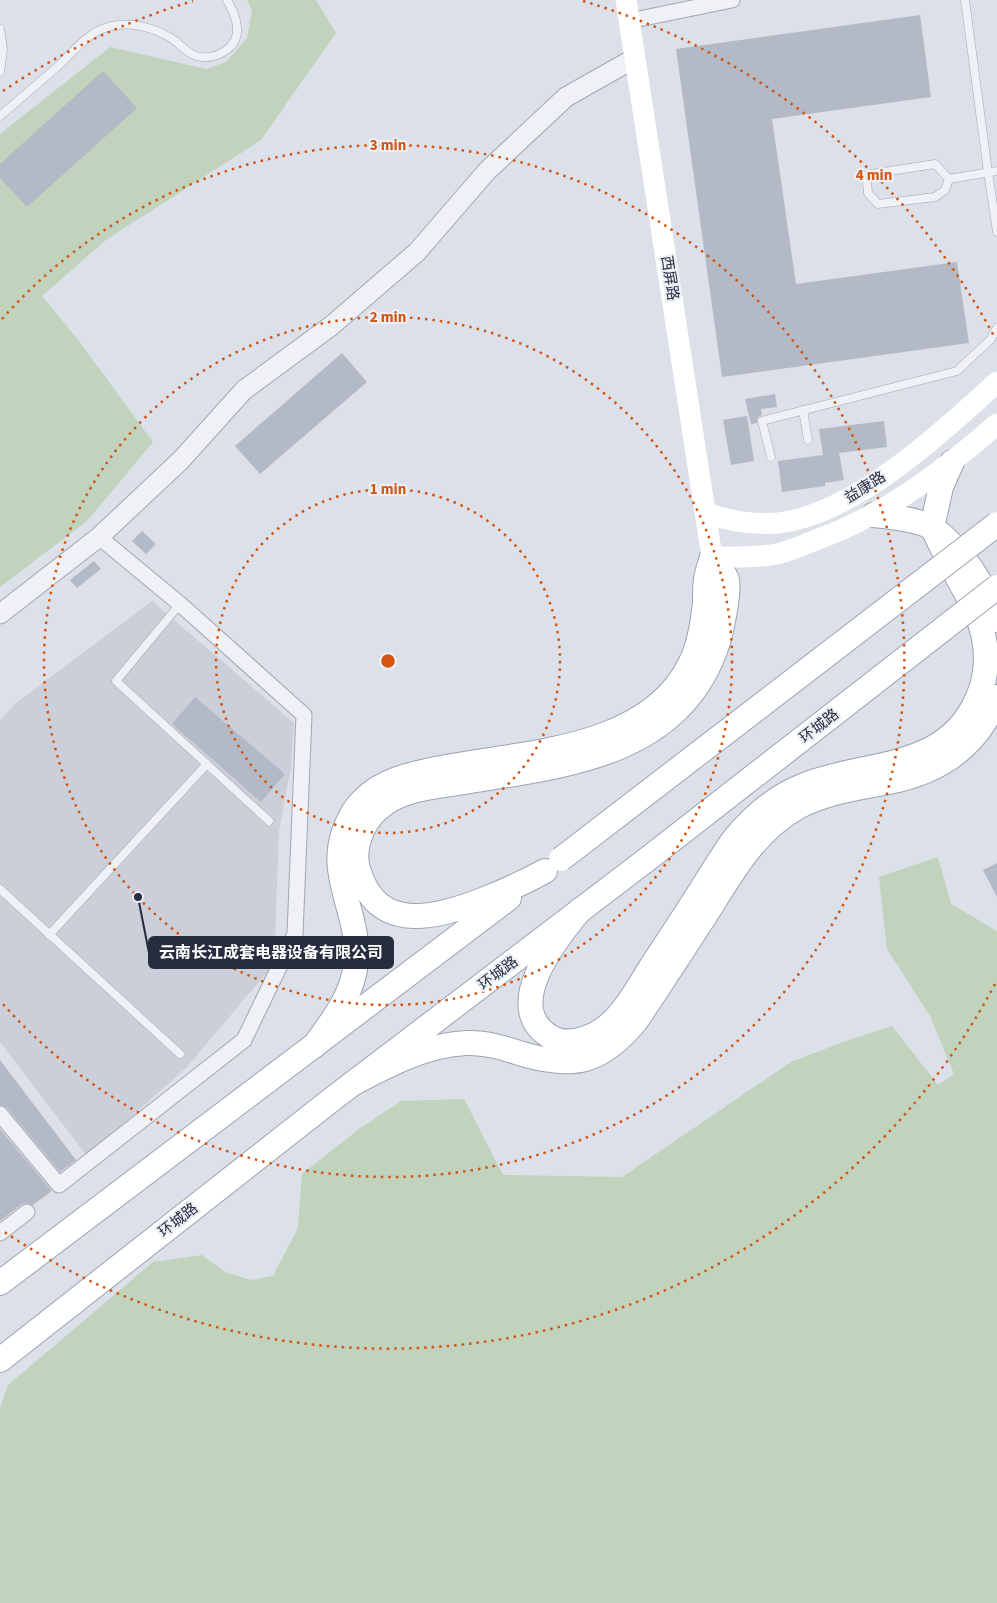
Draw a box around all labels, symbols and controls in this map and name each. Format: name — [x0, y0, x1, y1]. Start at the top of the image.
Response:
text: 3 min — [370, 135, 406, 156]
text: 4 min — [856, 165, 892, 186]
street label: 西屏路 — [656, 254, 683, 302]
text: 2 min — [370, 307, 406, 328]
street label: 益康路 — [841, 467, 890, 508]
text: 1 min — [370, 479, 406, 500]
centre of rings — [379, 652, 397, 670]
street label: 环城路 — [795, 704, 844, 749]
callout: 云南长江成套电器设备有限公司 — [149, 937, 393, 968]
text: 云南长江成套电器设备有限公司 — [159, 942, 383, 964]
street label: 环城路 — [474, 951, 523, 995]
street label: 环城路 — [154, 1198, 203, 1243]

